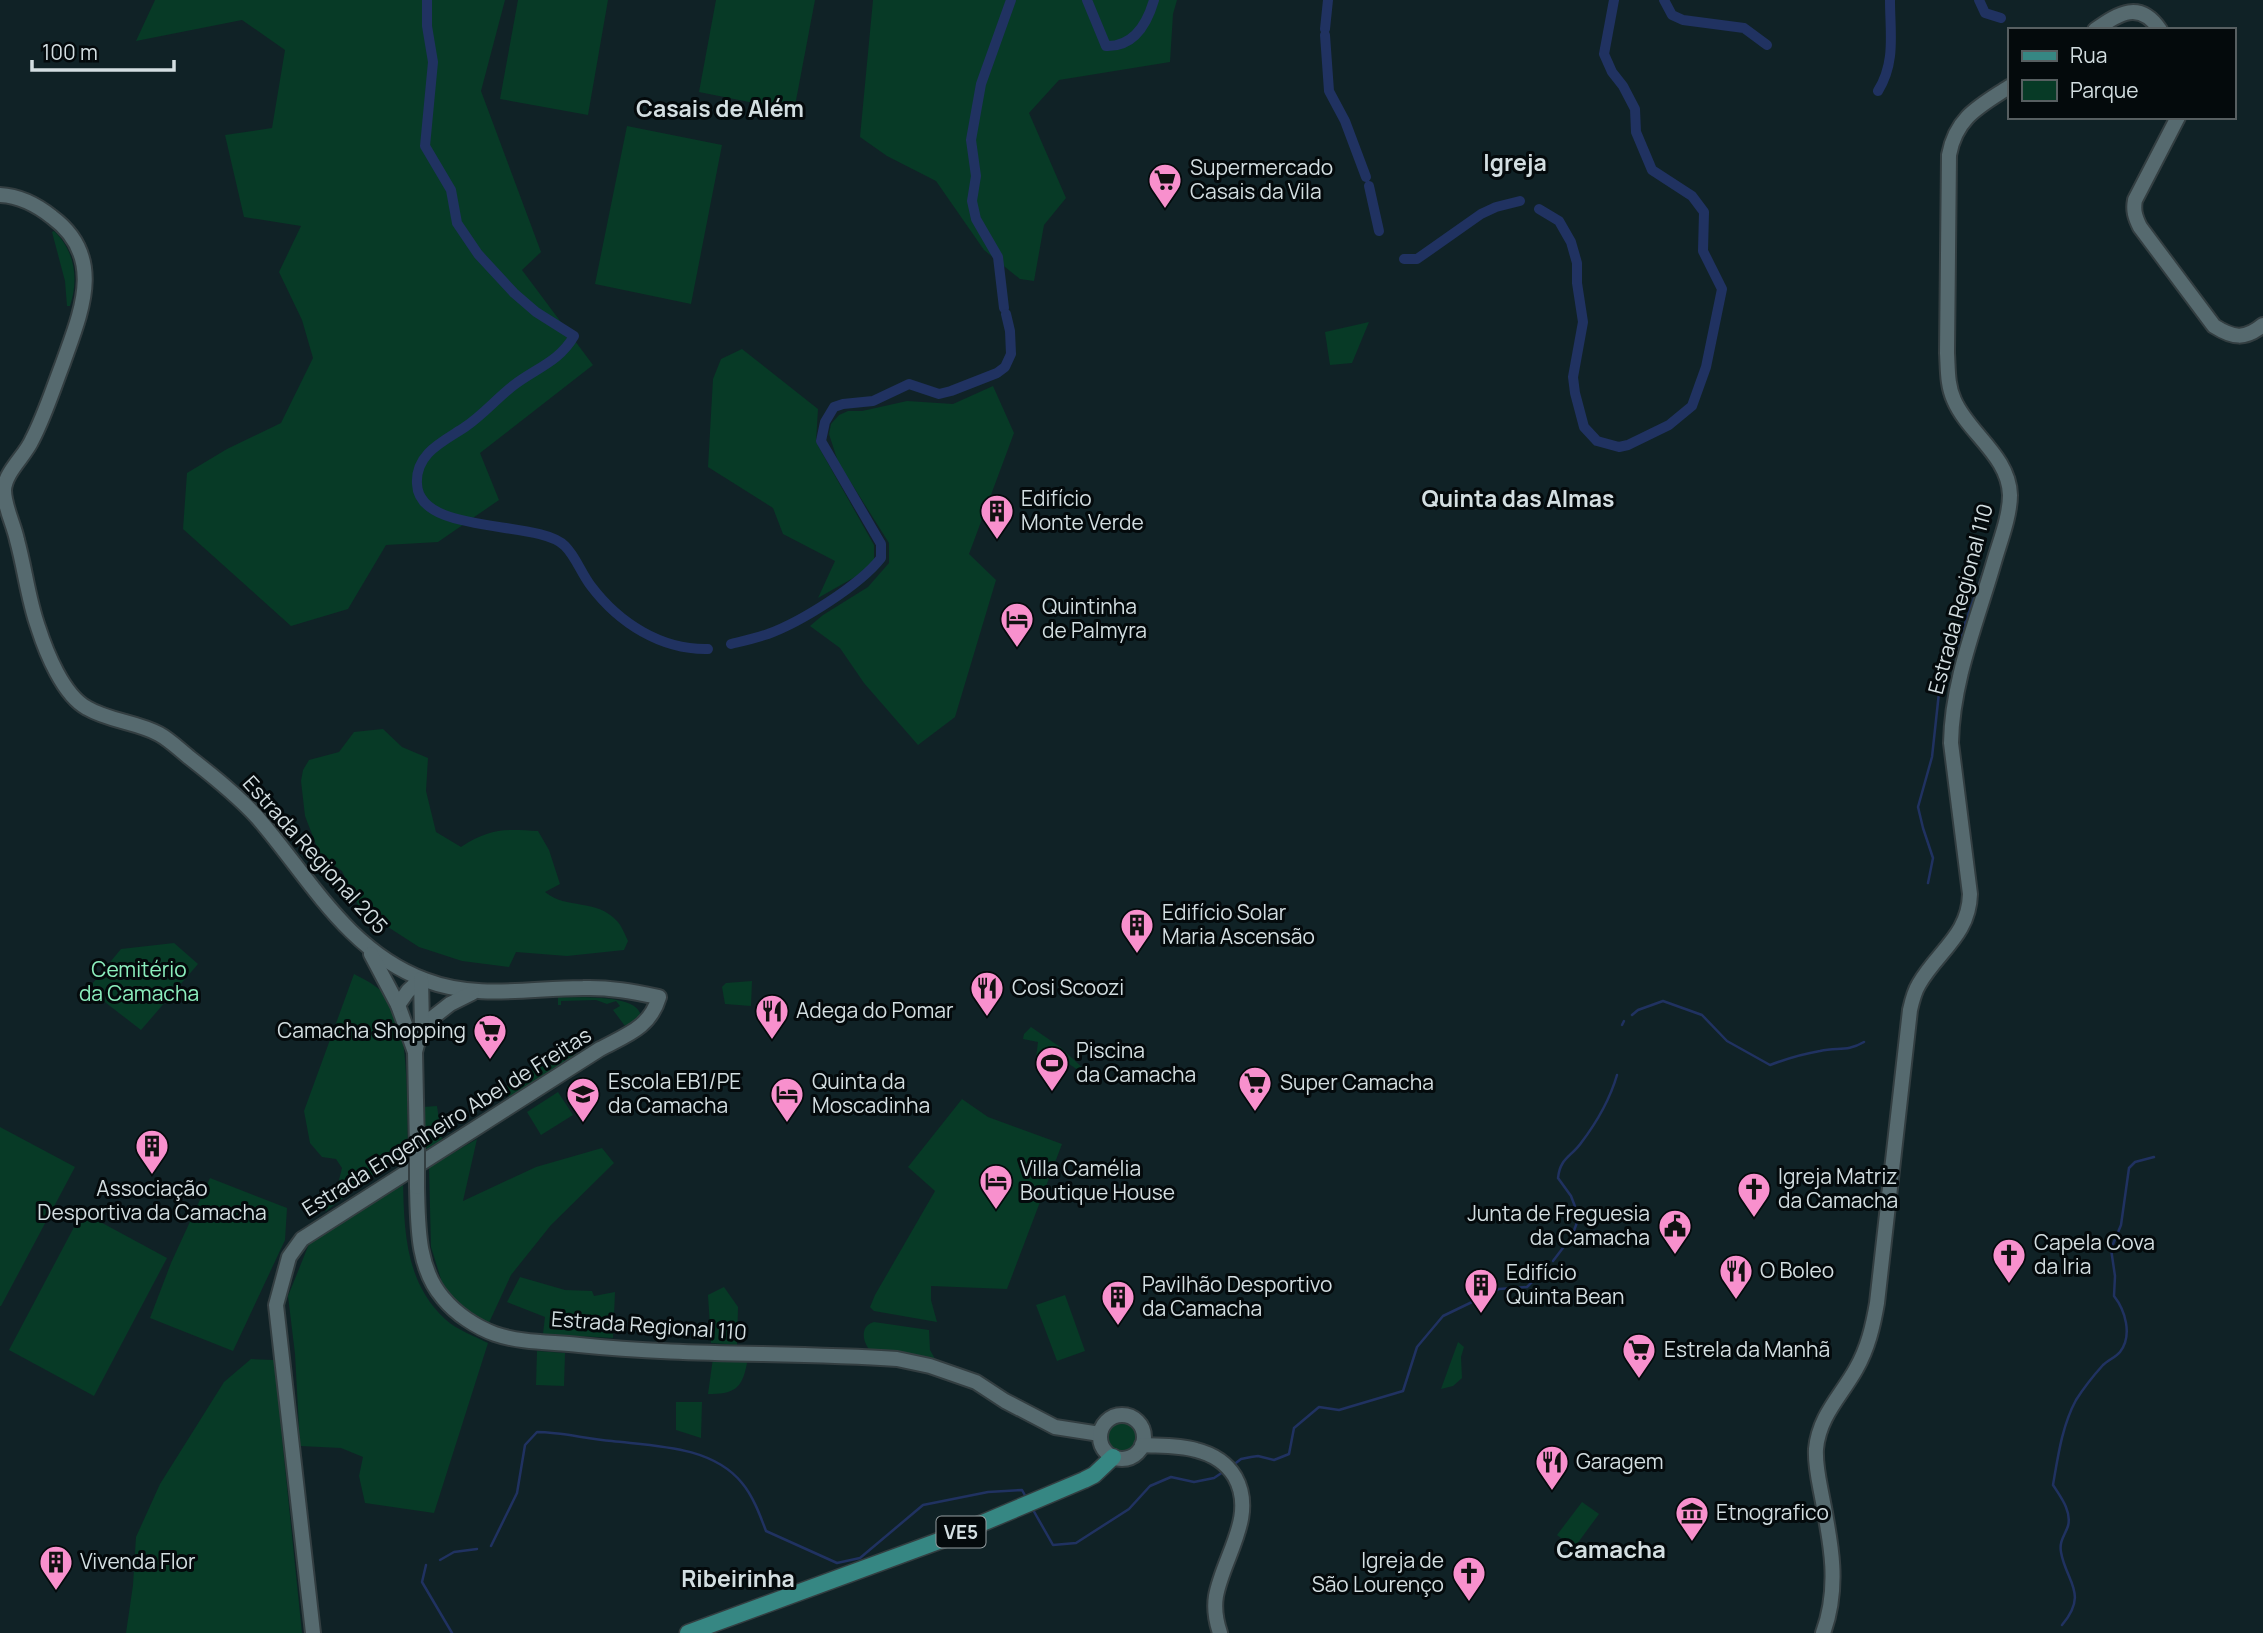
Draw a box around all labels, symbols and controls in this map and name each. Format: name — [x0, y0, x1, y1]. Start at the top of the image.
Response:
scale bar — [32, 28, 173, 72]
legend — [2008, 28, 2235, 119]
text: 100 m — [42, 38, 98, 66]
text: Rua — [2070, 41, 2107, 69]
text: Parque — [2070, 76, 2139, 104]
district label: Casais de Além — [636, 92, 804, 124]
district label: Igreja — [1483, 146, 1547, 178]
place label: Supermercado Casais da Vila — [1190, 153, 1333, 205]
supermarket icon: Supermercado Casais da Vila — [1146, 161, 1184, 210]
district label: Quinta das Almas — [1421, 482, 1615, 514]
place label: Edifício Monte Verde — [1021, 484, 1144, 536]
building icon: Edifício Monte Verde — [978, 492, 1016, 541]
street label: Estrada Regional 110 — [1921, 500, 1999, 697]
place label: Quintinha de Palmyra — [1042, 592, 1147, 644]
hotel icon: Quintinha de Palmyra — [998, 600, 1036, 649]
street label: Estrada Regional 205 — [237, 769, 394, 939]
place label: Edifício Solar Maria Ascensão — [1162, 898, 1315, 950]
building icon: Edifício Solar Maria Ascensão — [1118, 906, 1156, 955]
park label: Cemitério da Camacha — [79, 955, 199, 1007]
restaurant icon: Cosi Scoozi — [968, 969, 1006, 1018]
place label: Cosi Scoozi — [1012, 973, 1124, 1001]
restaurant icon: Adega do Pomar — [753, 992, 791, 1041]
place label: Adega do Pomar — [796, 996, 954, 1024]
supermarket icon: Camacha Shopping — [471, 1012, 509, 1061]
place label: Camacha Shopping — [277, 1016, 466, 1044]
street label: Estrada Engenheiro Abel de Freitas — [297, 1020, 596, 1222]
place label: Piscina da Camacha — [1076, 1036, 1196, 1088]
sports icon: Piscina da Camacha — [1033, 1044, 1071, 1093]
supermarket icon: Super Camacha — [1236, 1064, 1274, 1113]
place label: Escola EB1/PE da Camacha — [608, 1067, 741, 1119]
place label: Quinta da Moscadinha — [812, 1067, 930, 1119]
place label: Super Camacha — [1280, 1068, 1434, 1096]
school or university icon: Escola EB1/PE da Camacha — [564, 1075, 602, 1124]
hotel icon: Quinta da Moscadinha — [768, 1075, 806, 1124]
building icon: Associação Desportiva da Camacha — [133, 1127, 171, 1176]
place label: Villa Camélia Boutique House — [1020, 1154, 1175, 1206]
hotel icon: Villa Camélia Boutique House — [977, 1162, 1015, 1211]
place label: Igreja Matriz da Camacha — [1778, 1162, 1898, 1214]
church icon: Igreja Matriz da Camacha — [1735, 1170, 1773, 1219]
place label: Associação Desportiva da Camacha — [37, 1174, 267, 1226]
place label: Junta de Freguesia da Camacha — [1467, 1199, 1650, 1251]
public building icon: Junta de Freguesia da Camacha — [1656, 1207, 1694, 1256]
place label: Capela Cova da Iria — [2034, 1228, 2155, 1280]
church icon: Capela Cova da Iria — [1990, 1236, 2028, 1285]
restaurant icon: O Boleo — [1717, 1252, 1755, 1301]
place label: O Boleo — [1760, 1256, 1834, 1284]
place label: Edifício Quinta Bean — [1506, 1258, 1624, 1310]
building icon: Edifício Quinta Bean — [1462, 1266, 1500, 1315]
place label: Pavilhão Desportivo da Camacha — [1142, 1270, 1332, 1322]
building icon: Pavilhão Desportivo da Camacha — [1099, 1278, 1137, 1327]
street label: Estrada Regional 110 — [550, 1304, 748, 1346]
supermarket icon: Estrela da Manhã — [1620, 1331, 1658, 1380]
place label: Estrela da Manhã — [1664, 1335, 1830, 1363]
restaurant icon: Garagem — [1533, 1443, 1571, 1492]
place label: Garagem — [1576, 1447, 1664, 1475]
museum icon: Etnografico — [1673, 1494, 1711, 1543]
place label: Etnografico — [1716, 1498, 1829, 1526]
road number: VE5 — [936, 1516, 986, 1548]
district label: Camacha — [1556, 1532, 1666, 1565]
building icon: Vivenda Flor — [37, 1543, 75, 1592]
place label: Igreja de São Lourenço — [1312, 1546, 1444, 1598]
place label: Vivenda Flor — [80, 1547, 196, 1575]
church icon: Igreja de São Lourenço — [1450, 1554, 1488, 1603]
district label: Ribeirinha — [681, 1562, 795, 1594]

